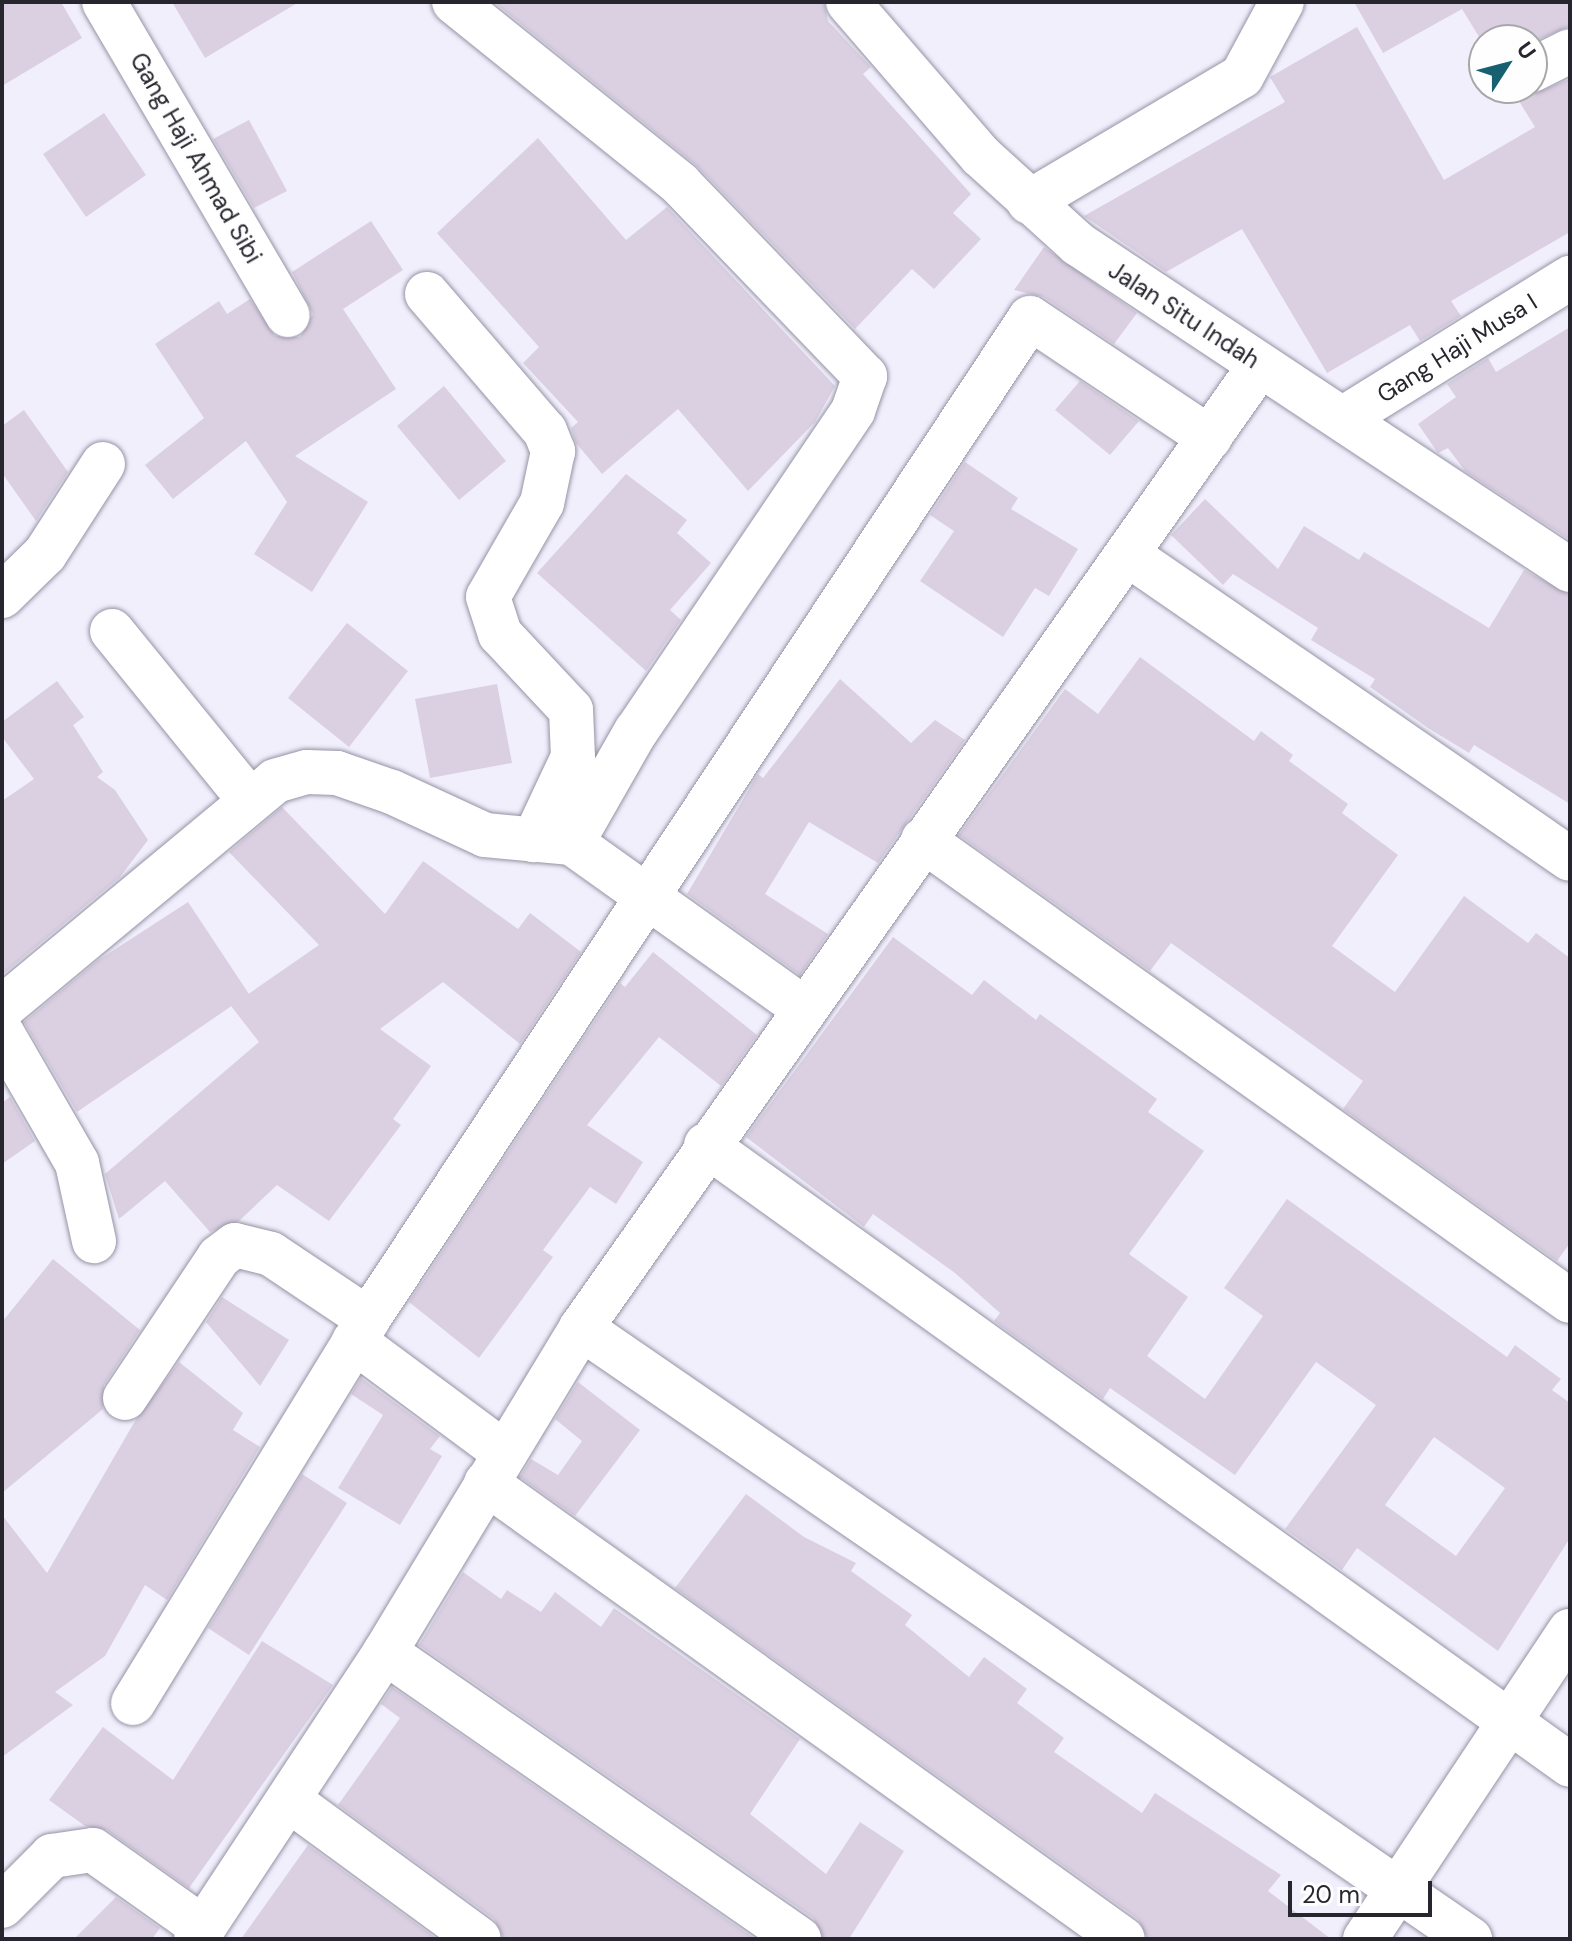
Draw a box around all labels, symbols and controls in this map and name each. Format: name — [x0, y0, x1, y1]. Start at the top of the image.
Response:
north arrow — [1468, 24, 1548, 104]
text: U — [1510, 36, 1542, 65]
street label: Gang Haji Ahmad Sibi — [124, 48, 268, 268]
street label: Jalan Situ Indah — [1103, 255, 1265, 375]
street label: Gang Haji Musa I — [1372, 287, 1542, 409]
scale bar — [1292, 1865, 1436, 1915]
text: 20 m — [1302, 1879, 1360, 1910]

